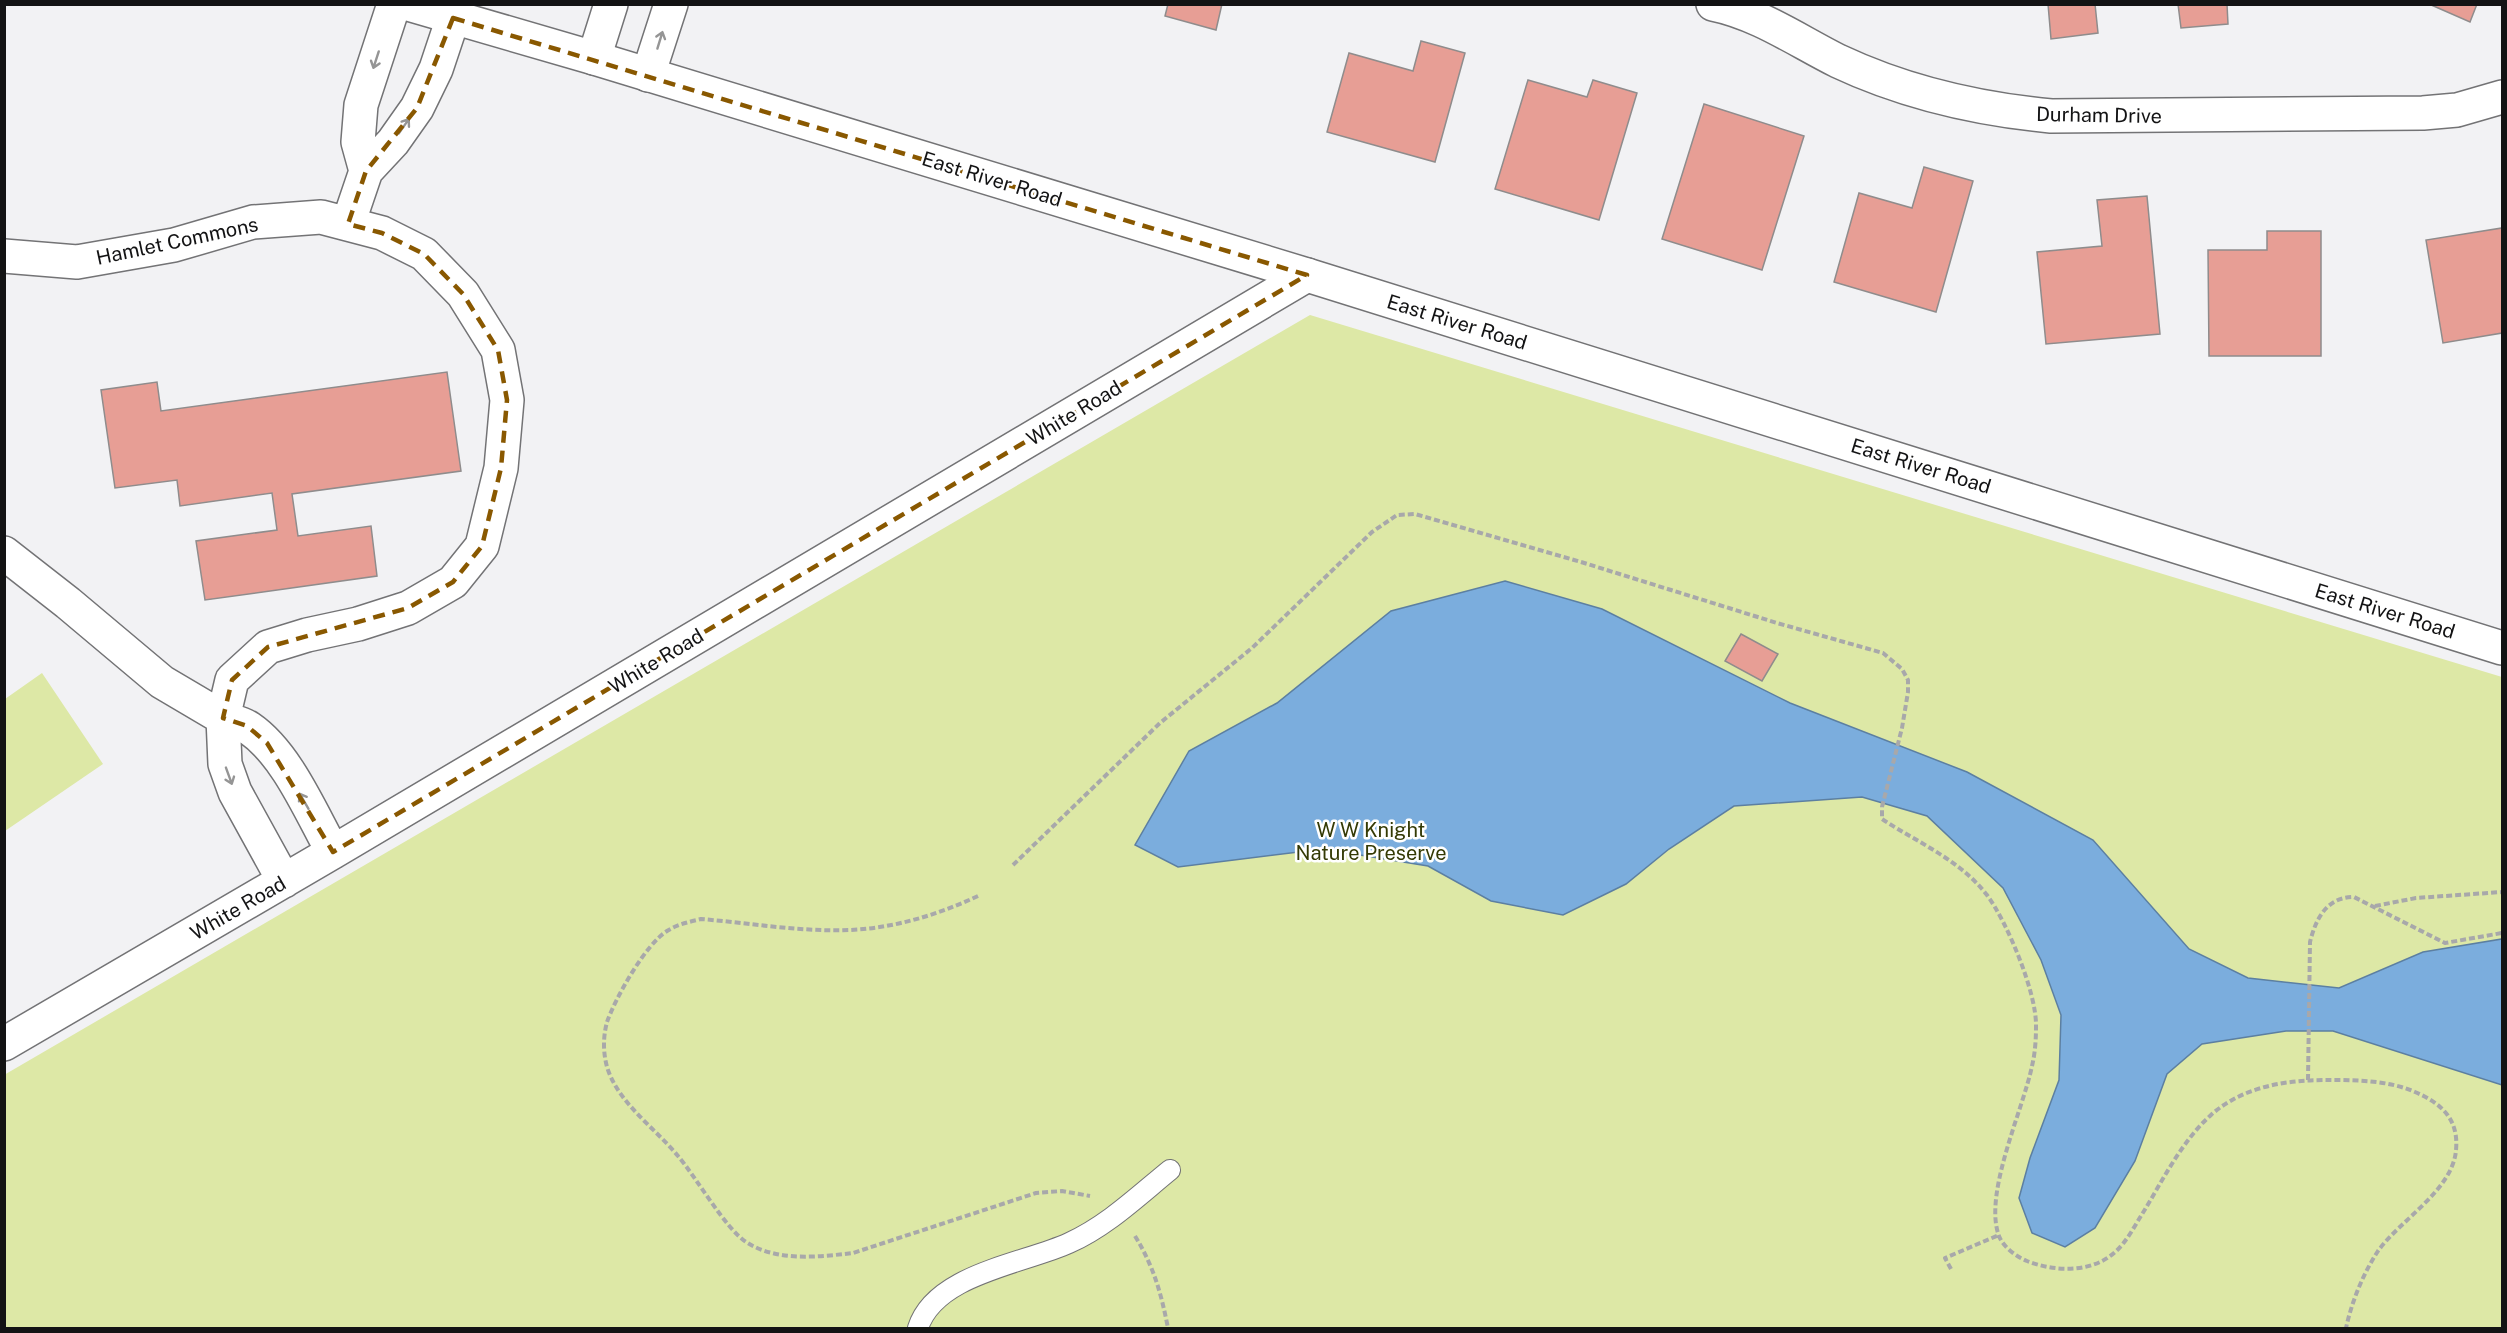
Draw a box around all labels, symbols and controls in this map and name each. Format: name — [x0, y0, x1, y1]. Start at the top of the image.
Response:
one-way arrow — [655, 31, 666, 50]
one-way arrow — [370, 50, 381, 69]
street label: Durham Drive — [2036, 102, 2162, 128]
one-way arrow — [398, 119, 410, 135]
street label: East River Road — [919, 146, 1065, 212]
street label: Hamlet Commons — [94, 212, 260, 270]
street label: East River Road — [1384, 289, 1530, 355]
street label: White Road — [1022, 375, 1126, 451]
street label: East River Road — [1848, 433, 1994, 499]
street label: East River Road — [2312, 578, 2458, 644]
street label: White Road — [604, 623, 708, 699]
one-way arrow — [224, 766, 235, 785]
one-way arrow — [298, 793, 310, 810]
park label: W W Knight Nature Preserve — [1295, 818, 1447, 865]
street label: White Road — [186, 871, 290, 945]

